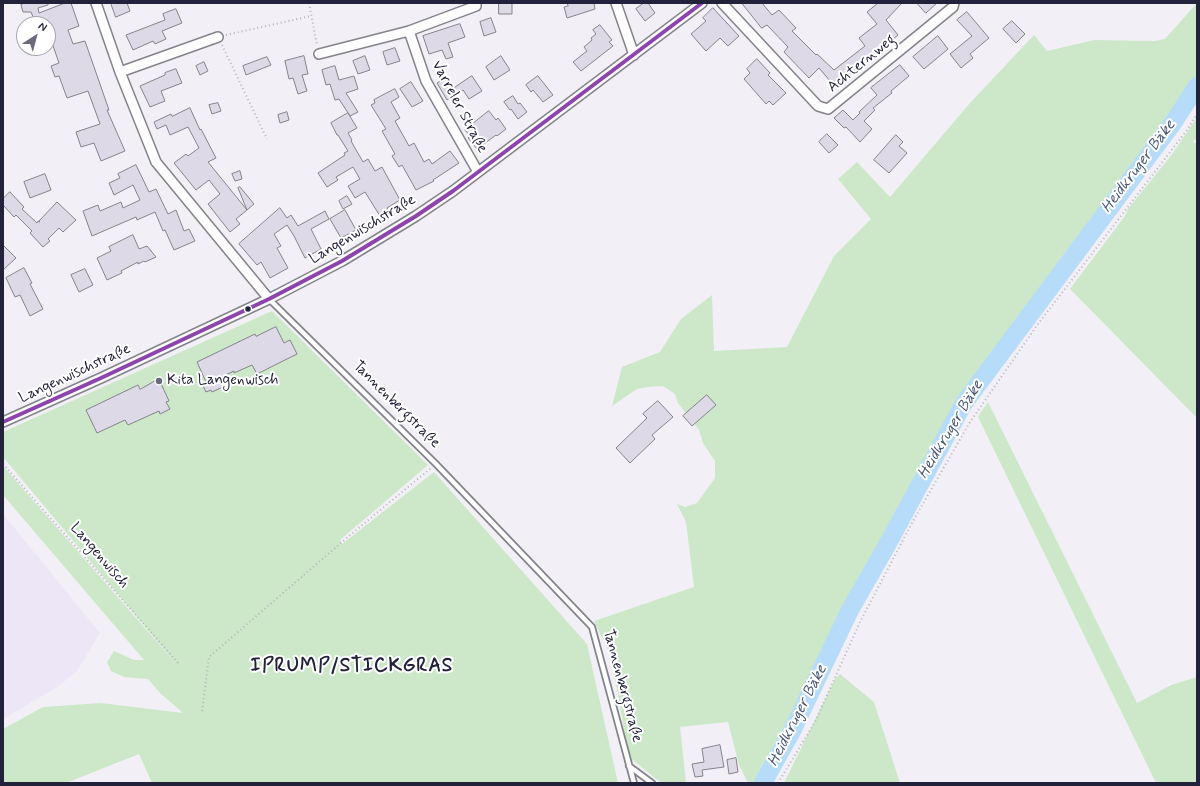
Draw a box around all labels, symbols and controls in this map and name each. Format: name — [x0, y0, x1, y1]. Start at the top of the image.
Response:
north arrow — [16, 16, 56, 56]
text: N — [35, 19, 50, 35]
street label: Achternweg — [824, 31, 900, 97]
street label: Varreler Straße — [427, 58, 491, 156]
water label: Heidkruger Bäke — [1098, 117, 1180, 217]
street label: Langenwischstraße — [307, 191, 419, 269]
unlabelled marker — [243, 304, 253, 314]
street label: Langenwischstraße — [16, 340, 134, 408]
street label: Tannenbergstraße — [349, 358, 443, 452]
place label: Kita Langenwisch — [167, 372, 279, 390]
marker: Kita Langenwisch — [154, 376, 164, 386]
water label: Heidkruger Bäke — [914, 377, 988, 483]
street label: Langenwisch — [66, 520, 132, 592]
street label: Tannenbergstraße — [598, 628, 646, 744]
district label: IPRUMP/STICKGRAS — [250, 656, 454, 678]
water label: Heidkruger Bäke — [764, 662, 832, 770]

